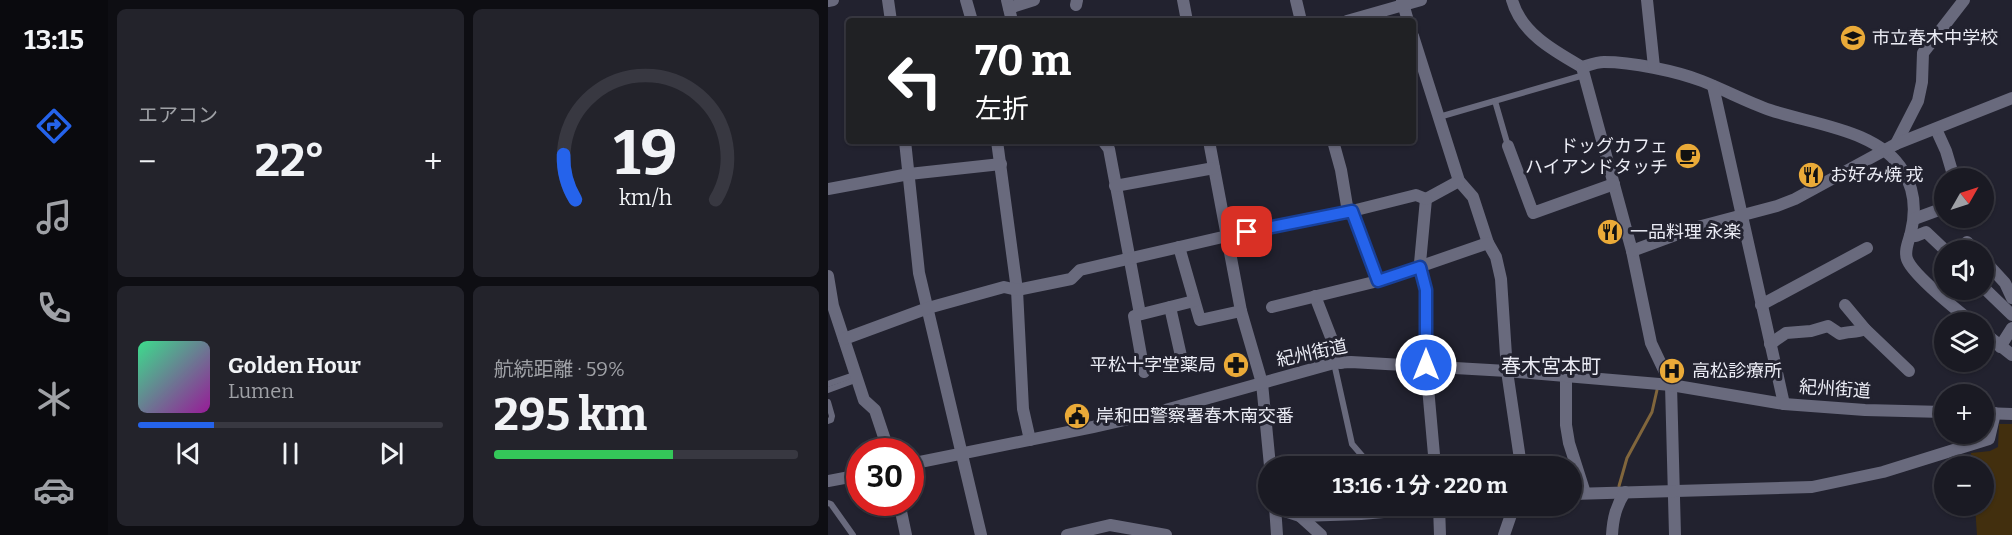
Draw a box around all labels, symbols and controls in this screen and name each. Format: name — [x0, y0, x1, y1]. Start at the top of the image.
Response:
school or university icon: 市立春木中学校 — [1838, 23, 1868, 53]
text: 13:15 — [24, 24, 84, 56]
place label: 市立春木中学校 — [1872, 27, 1998, 49]
text: 70 m — [975, 36, 1071, 86]
icon: left — [876, 42, 954, 120]
text: 左折 — [975, 93, 1029, 125]
text: エアコン — [138, 103, 218, 127]
icon: directions — [33, 105, 75, 147]
text: 19 — [614, 116, 678, 191]
text: 22° — [255, 134, 325, 188]
place label: ドッグカフェ ハイアンドタッチ — [1525, 135, 1668, 178]
cafe icon: ドッグカフェ ハイアンドタッチ — [1673, 141, 1703, 171]
text: − — [138, 142, 156, 182]
text: + — [424, 142, 442, 182]
restaurant icon: お好み焼 戎 — [1796, 160, 1826, 190]
place label: お好み焼 戎 — [1830, 164, 1924, 186]
north arrow — [1934, 168, 1994, 228]
map controls — [1934, 168, 1994, 516]
text: km/h — [619, 185, 672, 211]
icon: music — [33, 196, 75, 238]
pin — [1221, 206, 1272, 257]
icon: arrive — [1230, 215, 1263, 248]
restaurant icon: 一品料理 永楽 — [1595, 217, 1625, 247]
place label: 一品料理 永楽 — [1630, 221, 1742, 243]
button: sound — [1934, 240, 1994, 300]
icon: phone — [33, 287, 75, 329]
button: layers — [1934, 312, 1994, 372]
position arrow — [1394, 333, 1458, 397]
street label: 紀州街道 — [1274, 335, 1350, 371]
pharmacy icon: 平松十字堂薬局 — [1221, 350, 1251, 380]
text: Golden Hour — [228, 352, 361, 379]
place label: 平松十字堂薬局 — [1090, 354, 1216, 376]
district label: 春木宮本町 — [1501, 354, 1601, 378]
hospital icon: 高松診療所 — [1657, 356, 1687, 386]
text: 航続距離 · 59% — [494, 357, 625, 381]
place label: 高松診療所 — [1692, 360, 1782, 382]
street label: 紀州街道 — [1798, 376, 1872, 402]
icon: climate — [33, 378, 75, 420]
text: Lumen — [228, 379, 294, 403]
button: + — [1934, 384, 1994, 444]
text: 295 km — [494, 388, 647, 442]
public building icon: 岸和田警察署春木南交番 — [1062, 401, 1092, 431]
place label: 岸和田警察署春木南交番 — [1096, 405, 1294, 427]
icon: previous — [172, 437, 205, 470]
icon: pause — [274, 437, 307, 470]
icon: next — [375, 437, 408, 470]
speed limit sign: 30 — [846, 438, 924, 516]
button: − — [1934, 456, 1994, 516]
icon: car — [33, 469, 75, 511]
text: 13:16 · 1 分 · 220 m — [1332, 472, 1508, 499]

